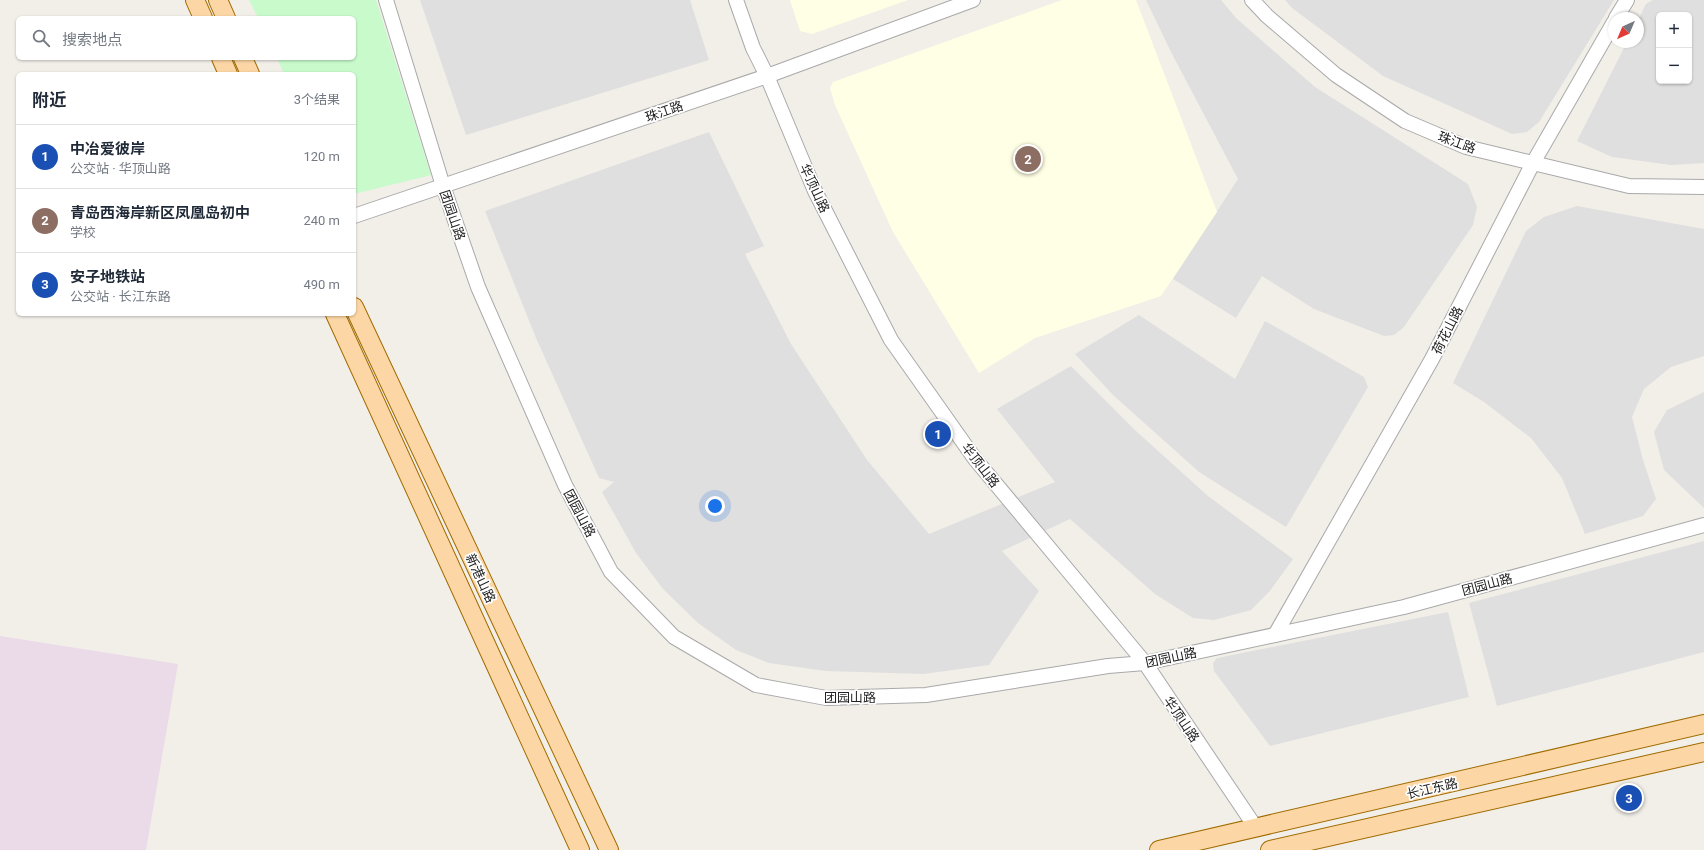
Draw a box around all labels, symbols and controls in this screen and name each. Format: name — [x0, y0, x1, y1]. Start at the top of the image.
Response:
north arrow — [1608, 12, 1644, 48]
map controls — [1656, 12, 1692, 84]
button: + — [1656, 12, 1692, 48]
search box — [16, 16, 356, 60]
icon: search — [30, 27, 52, 49]
text: 搜索地点 — [62, 31, 122, 49]
button: − — [1656, 48, 1692, 84]
text: 附近 — [32, 90, 66, 110]
text: 3个结果 — [294, 92, 340, 107]
street label: 珠江路 — [643, 98, 685, 125]
street label: 珠江路 — [1436, 129, 1478, 156]
text: 中冶爱彼岸 — [70, 140, 145, 158]
pin: 2 — [1015, 144, 1041, 174]
text: 1 — [41, 149, 49, 164]
text: 120 m — [303, 149, 340, 164]
text: 公交站 · 华顶山路 — [70, 161, 171, 176]
street label: 华顶山路 — [797, 161, 832, 215]
street label: 团园山路 — [437, 188, 468, 242]
text: 青岛西海岸新区凤凰岛初中 — [70, 204, 250, 222]
text: 2 — [41, 213, 49, 228]
text: 240 m — [303, 213, 340, 228]
text: 学校 — [70, 225, 96, 240]
text: 安子地铁站 — [70, 268, 145, 286]
text: 3 — [41, 277, 49, 292]
text: 490 m — [303, 277, 340, 292]
text: 公交站 · 长江东路 — [70, 289, 171, 304]
street label: 荷花山路 — [1429, 304, 1466, 357]
pin: 1 — [925, 419, 951, 449]
street label: 华顶山路 — [959, 440, 1003, 490]
street label: 团园山路 — [561, 487, 598, 540]
your location — [705, 496, 725, 516]
street label: 新港山路 — [463, 551, 498, 605]
street label: 团园山路 — [1460, 571, 1514, 598]
street label: 团园山路 — [1144, 645, 1198, 670]
street label: 团园山路 — [824, 690, 876, 705]
street label: 华顶山路 — [1161, 694, 1202, 745]
street label: 长江东路 — [1405, 775, 1459, 802]
pin: 3 — [1616, 783, 1642, 813]

